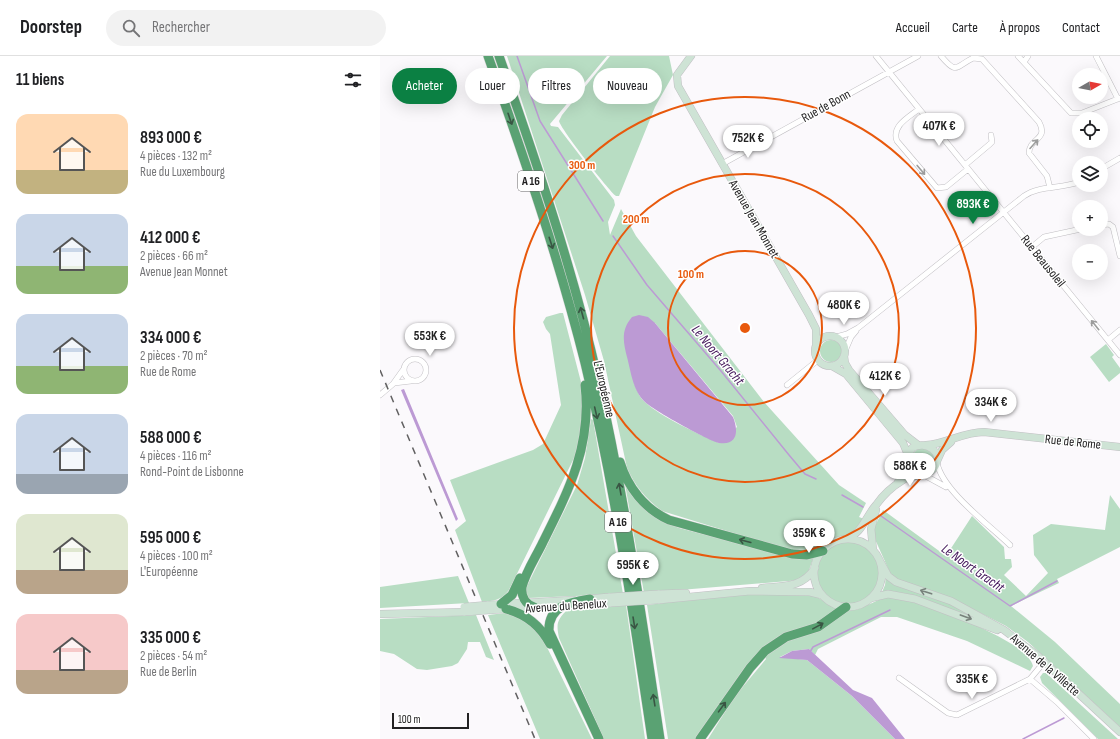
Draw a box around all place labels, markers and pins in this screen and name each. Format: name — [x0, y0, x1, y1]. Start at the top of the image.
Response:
pin: 407K € — [906, 113, 972, 147]
pin: 752K € — [715, 125, 781, 159]
pin: 893K € — [940, 191, 1006, 225]
pin: 480K € — [811, 292, 877, 326]
centre of rings — [738, 321, 752, 335]
pin: 553K € — [397, 323, 463, 357]
pin: 412K € — [852, 363, 918, 397]
pin: 334K € — [958, 389, 1024, 423]
pin: 588K € — [877, 453, 943, 487]
pin: 359K € — [776, 520, 842, 554]
pin: 595K € — [600, 552, 666, 586]
pin: 335K € — [939, 666, 1005, 700]

